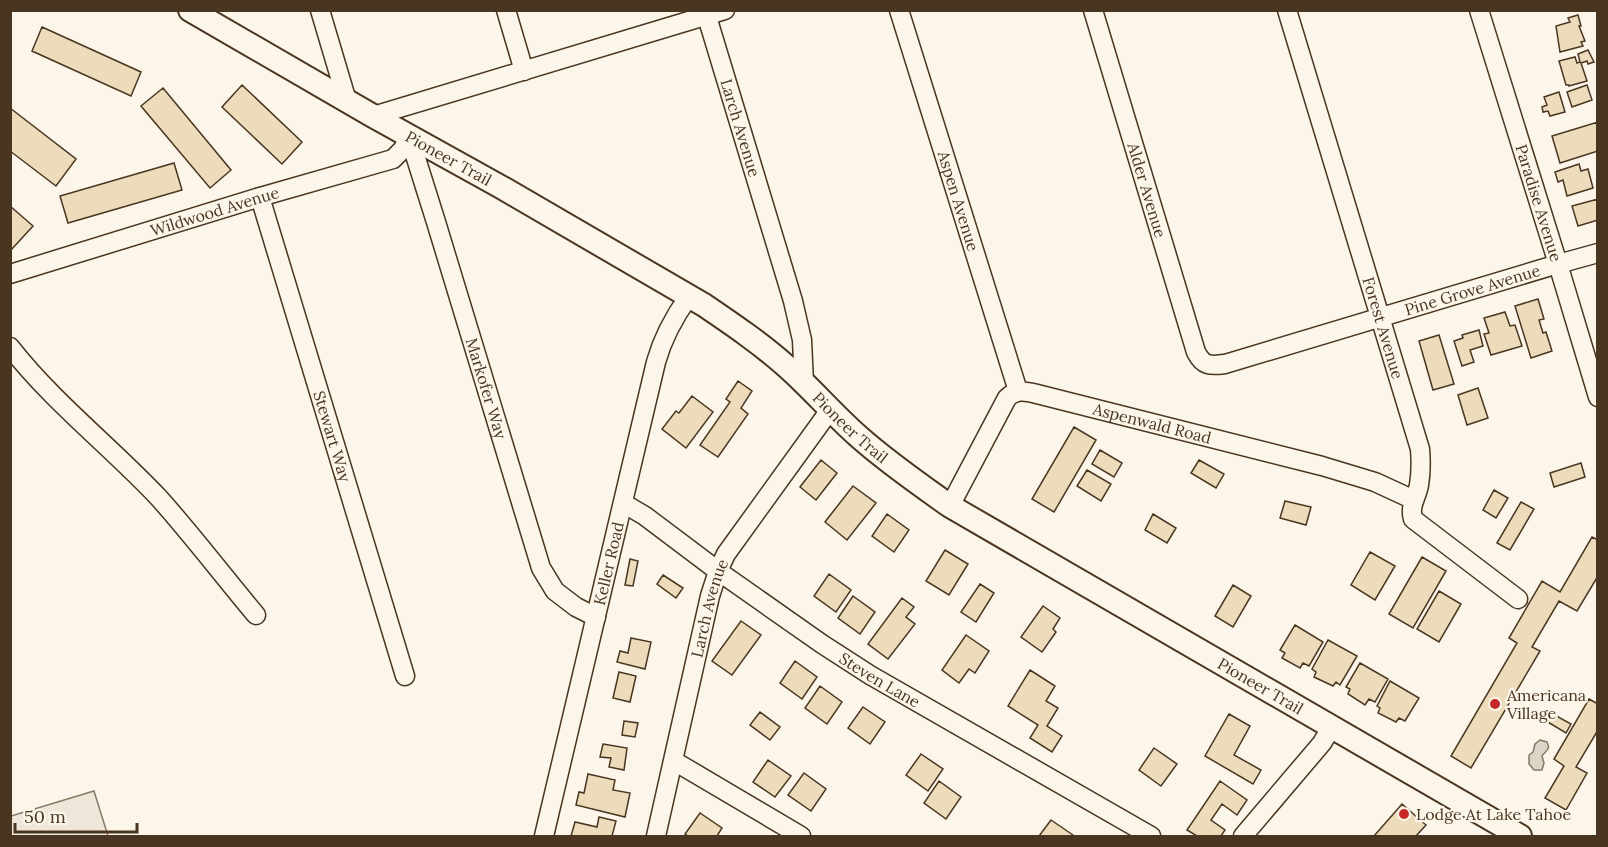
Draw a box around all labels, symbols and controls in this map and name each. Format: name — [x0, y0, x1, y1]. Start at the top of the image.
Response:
street label: Larch Avenue — [716, 76, 765, 179]
street label: Pioneer Trail — [402, 126, 495, 190]
street label: Alder Avenue — [1123, 139, 1171, 240]
street label: Paradise Avenue — [1511, 142, 1567, 264]
street label: Aspen Avenue — [933, 147, 984, 254]
street label: Wildwood Avenue — [148, 182, 282, 240]
street label: Pine Grove Avenue — [1402, 260, 1543, 320]
street label: Forest Avenue — [1358, 274, 1408, 381]
street label: Markofer Way — [462, 335, 511, 442]
street label: Stewart Way — [309, 388, 356, 485]
street label: Pioneer Trail — [809, 388, 892, 467]
street label: Aspenwald Road — [1090, 398, 1214, 448]
street label: Keller Road — [589, 519, 628, 607]
street label: Larch Avenue — [686, 555, 732, 659]
street label: Steven Lane — [836, 648, 924, 712]
street label: Pioneer Trail — [1214, 653, 1307, 718]
place label: Americana Village — [1506, 685, 1586, 723]
marker: Americana Village — [1488, 697, 1502, 711]
scale bar — [15, 796, 136, 834]
place label: Lodge At Lake Tahoe — [1416, 804, 1571, 824]
text: 50 m — [24, 805, 66, 828]
marker: Lodge At Lake Tahoe — [1397, 807, 1411, 821]

